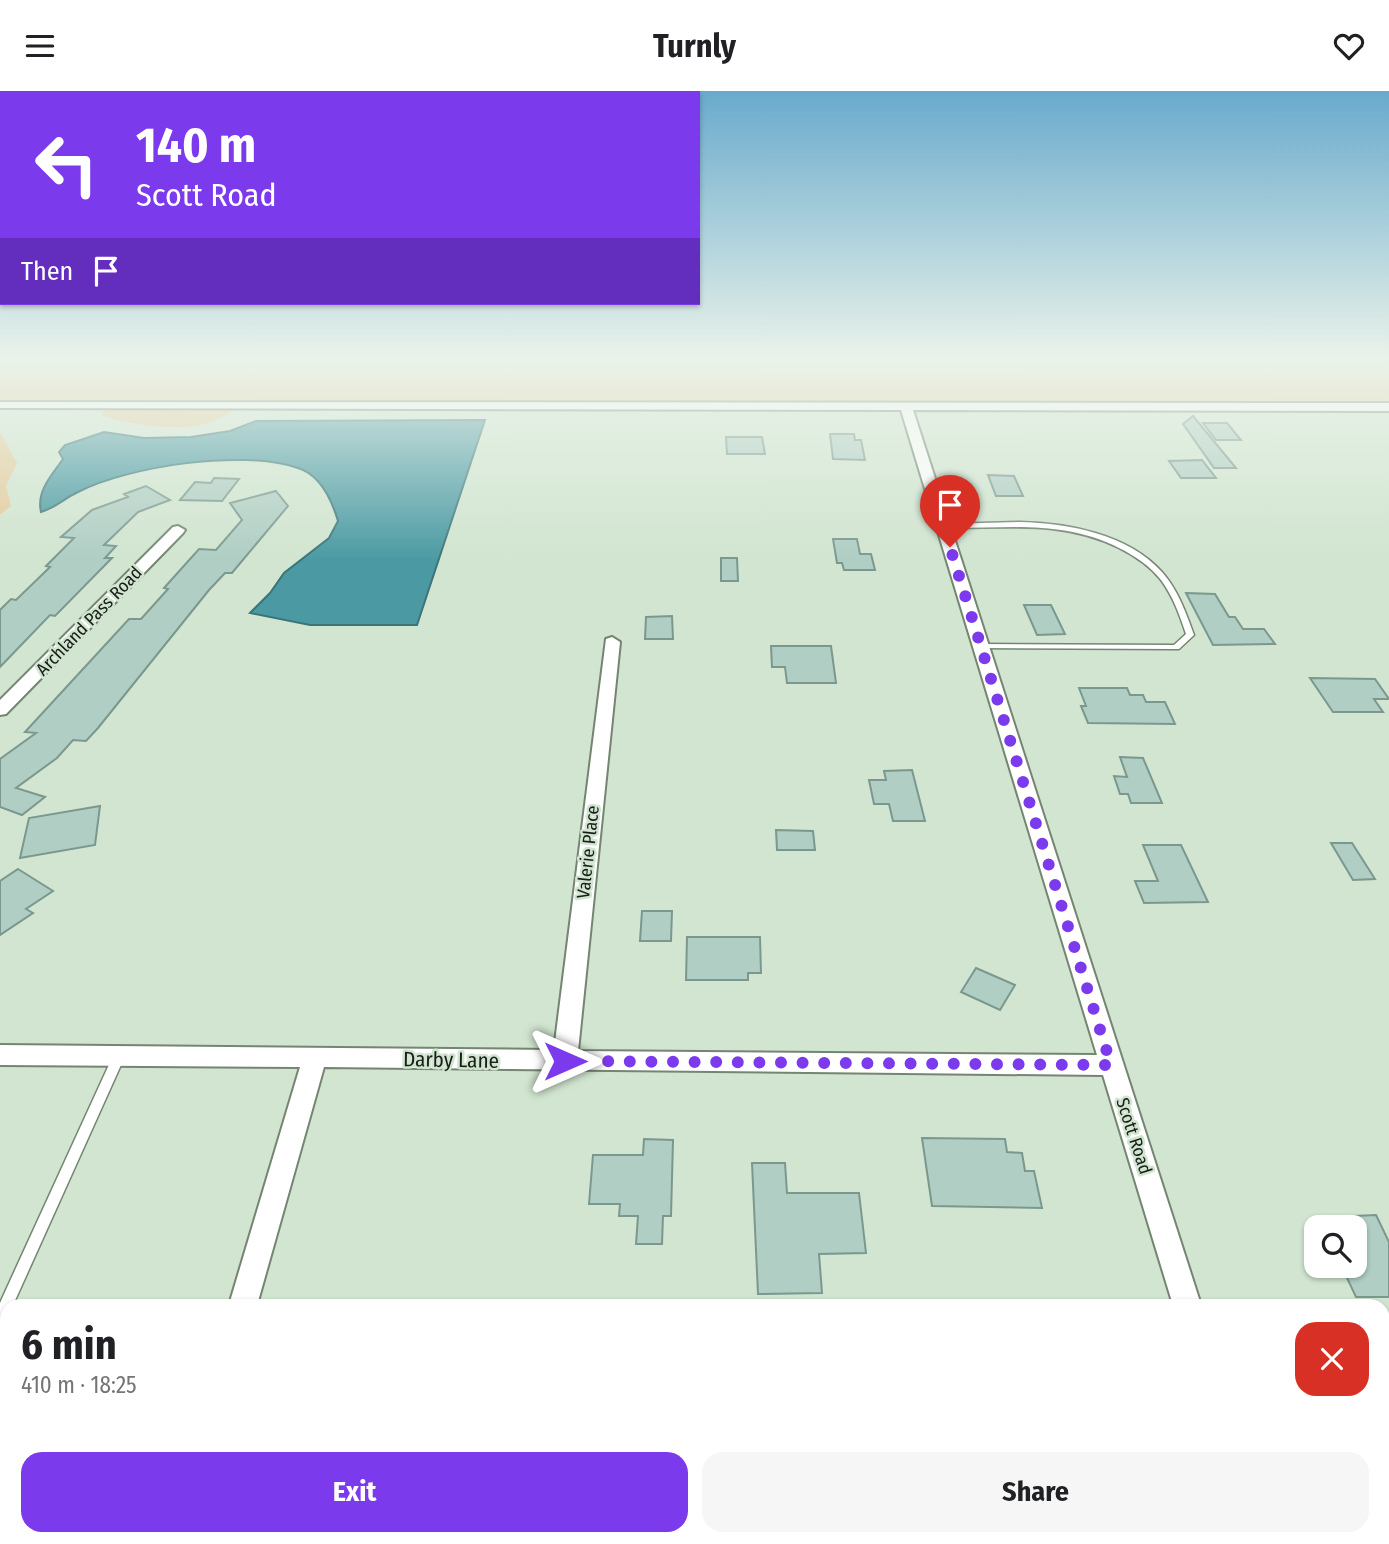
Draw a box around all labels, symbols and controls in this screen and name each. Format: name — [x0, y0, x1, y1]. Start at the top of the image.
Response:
icon: menu — [21, 27, 59, 65]
text: Turnly — [653, 27, 736, 65]
icon: heart — [1330, 27, 1368, 65]
text: 140 m — [136, 116, 256, 175]
icon: left — [21, 119, 112, 210]
text: Scott Road — [136, 176, 277, 214]
icon: arrive — [87, 252, 125, 290]
text: Then — [21, 256, 73, 287]
pin — [920, 475, 980, 547]
icon: arrive — [931, 486, 969, 524]
street label: Archland Pass Road — [31, 562, 147, 680]
street label: Valerie Place — [572, 804, 604, 900]
position arrow — [528, 1024, 602, 1098]
street label: Darby Lane — [403, 1046, 499, 1074]
street label: Scott Road — [1111, 1095, 1157, 1177]
map controls — [1304, 1215, 1367, 1278]
button: search — [1304, 1215, 1367, 1278]
text: 6 min — [21, 1320, 117, 1370]
button: close — [1295, 1322, 1369, 1396]
text: 410 m · 18:25 — [21, 1371, 137, 1399]
button: Exit — [21, 1452, 688, 1532]
button: Share — [702, 1452, 1369, 1532]

